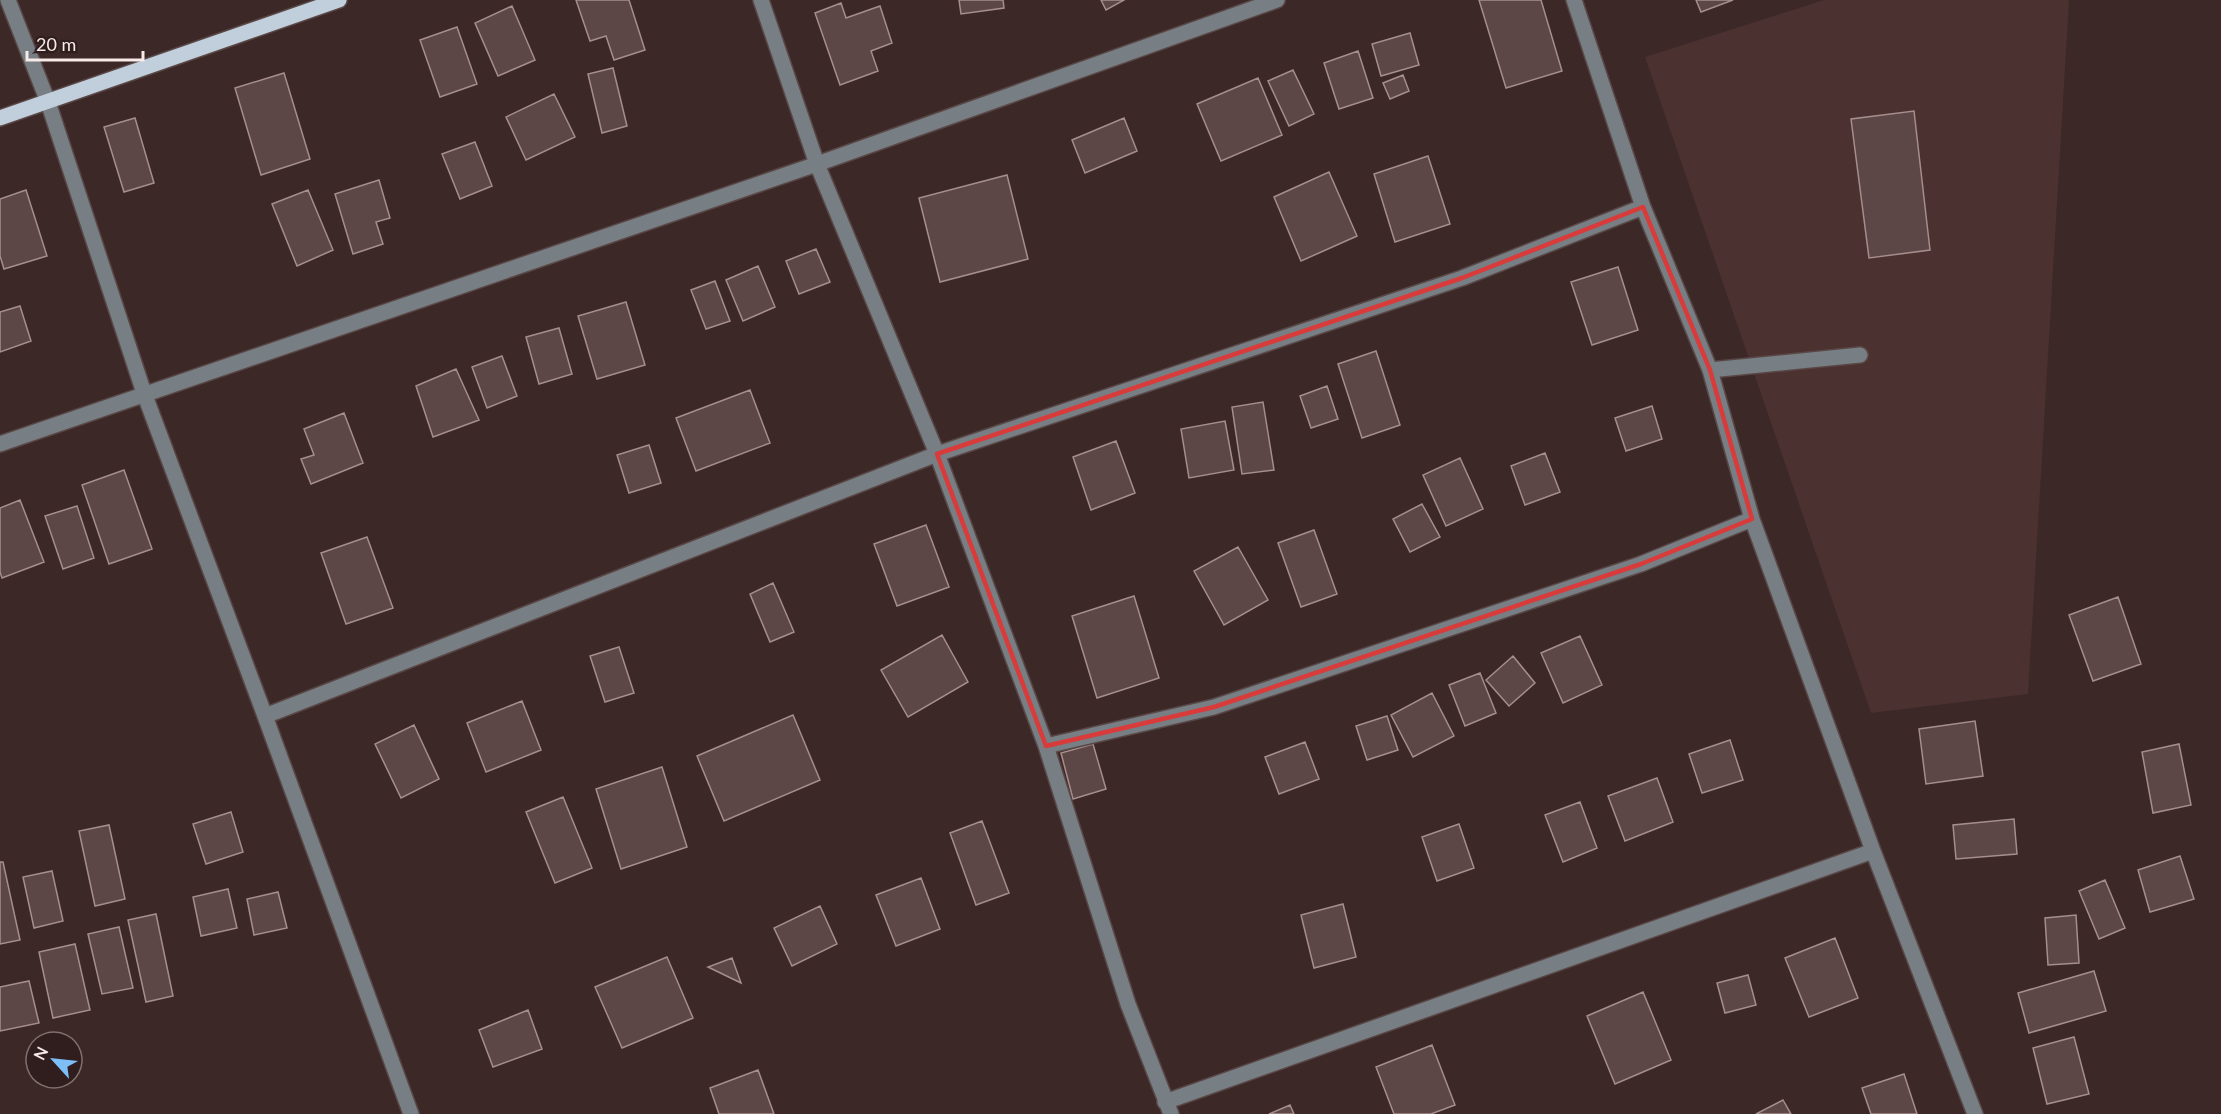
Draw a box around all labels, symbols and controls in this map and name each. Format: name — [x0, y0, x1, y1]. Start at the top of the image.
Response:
scale bar — [27, 24, 142, 62]
text: 20 m — [36, 33, 76, 55]
north arrow — [24, 1030, 84, 1090]
text: N — [29, 1043, 51, 1063]

